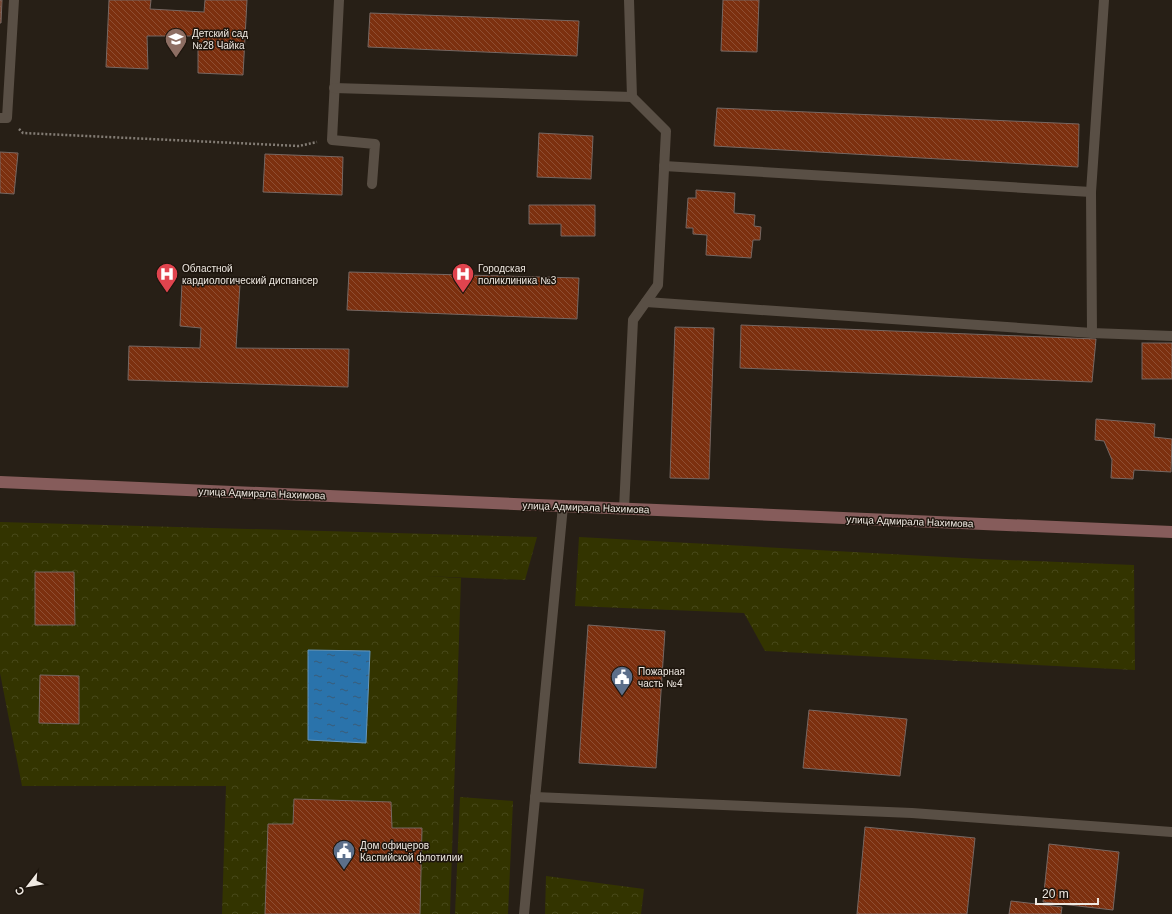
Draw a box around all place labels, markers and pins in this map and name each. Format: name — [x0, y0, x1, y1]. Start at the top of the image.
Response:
school or university icon: Детский сад №28 Чайка — [163, 26, 189, 59]
place label: Детский сад №28 Чайка — [192, 28, 248, 51]
hospital icon: Областной кардиологический диспансер — [154, 261, 180, 294]
hospital icon: Городская поликлиника №3 — [450, 261, 476, 294]
place label: Областной кардиологический диспансер — [182, 263, 319, 286]
place label: Городская поликлиника №3 — [478, 263, 557, 286]
public building icon: Пожарная часть №4 — [609, 664, 635, 697]
place label: Пожарная часть №4 — [638, 666, 685, 689]
public building icon: Дом офицеров Каспийской флотилии — [331, 838, 357, 871]
place label: Дом офицеров Каспийской флотилии — [360, 840, 463, 863]

